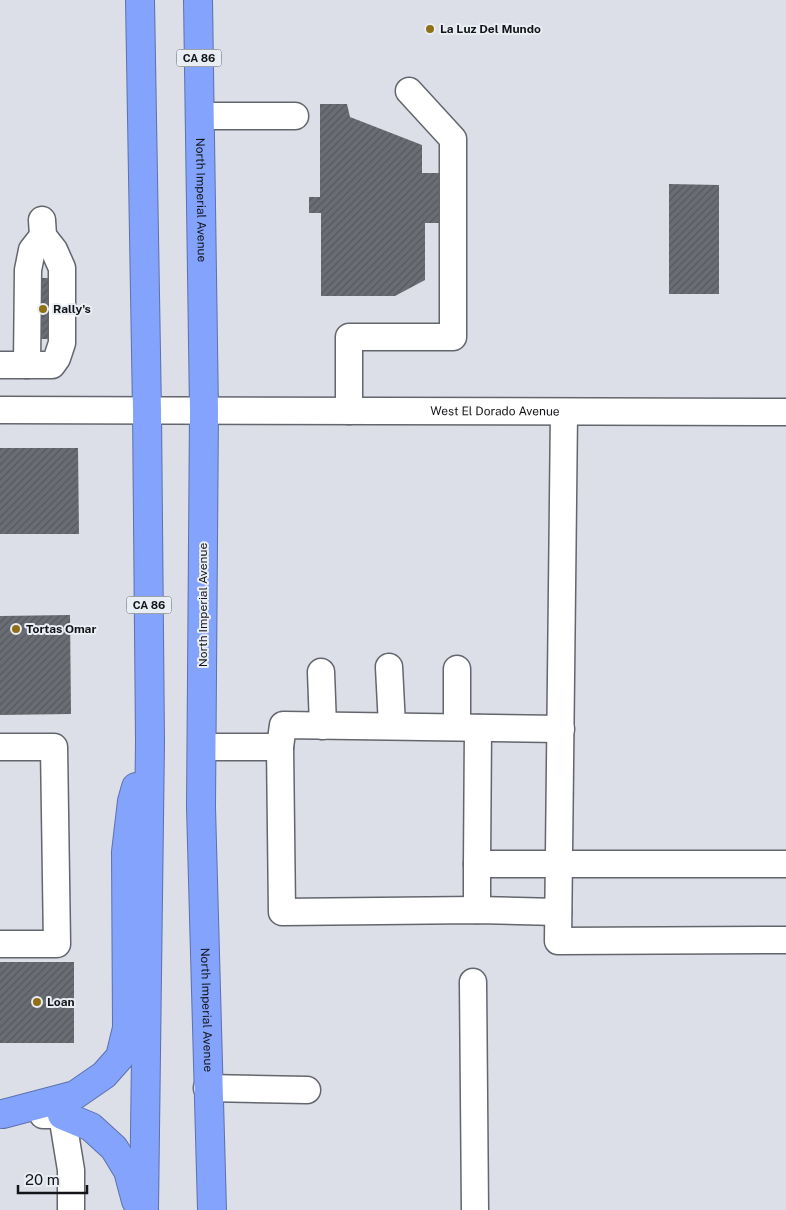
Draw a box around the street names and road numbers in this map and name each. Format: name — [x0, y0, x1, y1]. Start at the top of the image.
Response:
road number: CA 86 — [176, 49, 222, 66]
street label: North Imperial Avenue — [193, 138, 209, 263]
street label: West El Dorado Avenue — [430, 404, 560, 418]
street label: North Imperial Avenue — [196, 543, 210, 667]
road number: CA 86 — [126, 596, 172, 614]
street label: North Imperial Avenue — [198, 947, 215, 1073]

